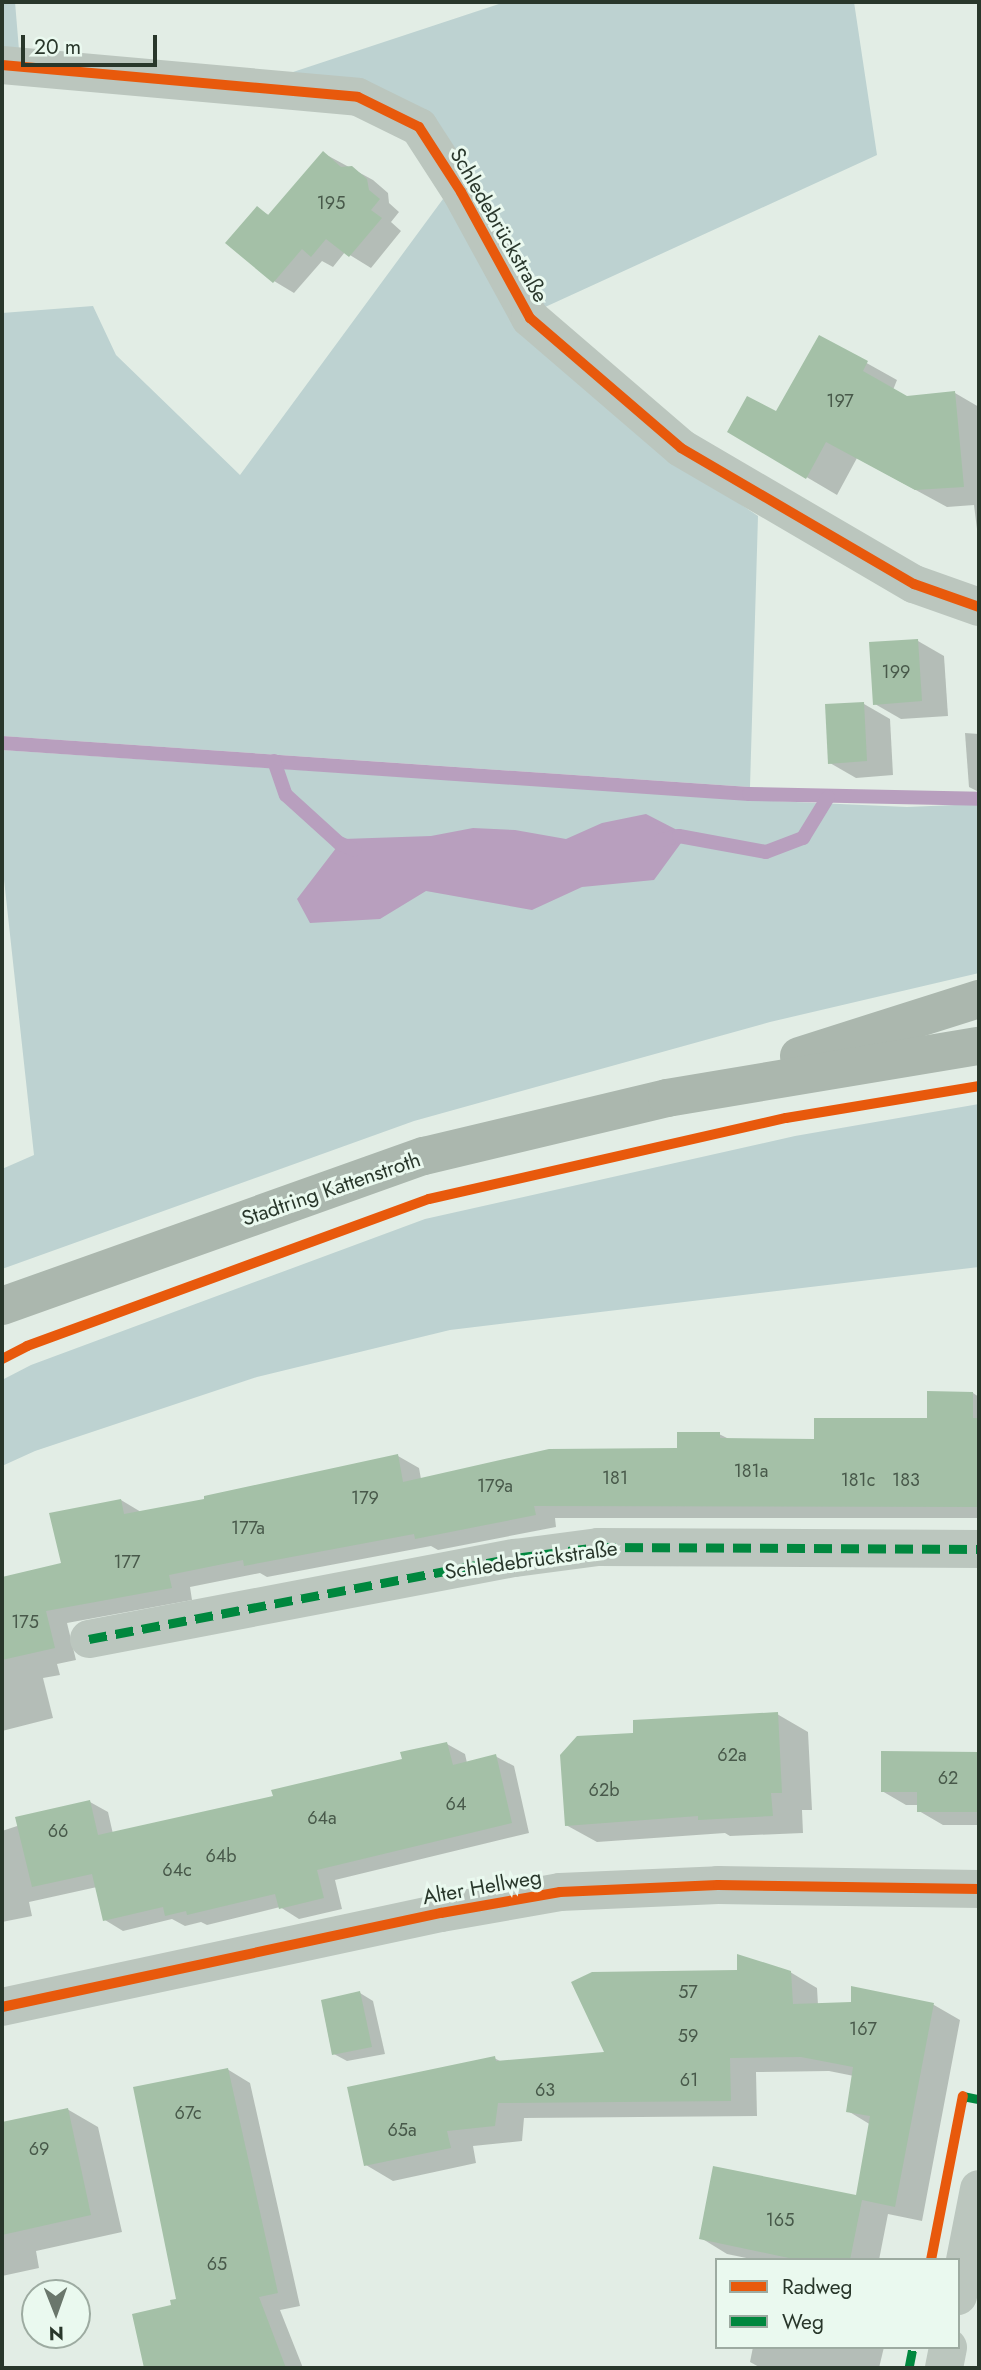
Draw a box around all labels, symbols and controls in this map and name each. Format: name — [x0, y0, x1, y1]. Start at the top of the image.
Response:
scale bar — [24, 21, 161, 65]
text: 20 m — [34, 32, 81, 62]
street label: Schledebrückstraße — [445, 143, 553, 307]
house number: 195 — [317, 192, 345, 214]
house number: 197 — [826, 390, 854, 412]
house number: 199 — [882, 661, 910, 683]
street label: Stadtring Kattenstroth — [238, 1147, 424, 1231]
house number: 181a — [734, 1460, 768, 1482]
house number: 181 — [602, 1467, 628, 1489]
house number: 181c — [841, 1469, 875, 1491]
house number: 183 — [892, 1469, 920, 1491]
house number: 179a — [477, 1475, 513, 1497]
house number: 179 — [351, 1487, 379, 1509]
house number: 177a — [231, 1517, 265, 1539]
street label: Schledebrückstraße — [443, 1535, 619, 1585]
house number: 177 — [114, 1551, 140, 1573]
house number: 175 — [11, 1611, 39, 1633]
house number: 62a — [717, 1744, 747, 1766]
house number: 62 — [938, 1767, 958, 1789]
house number: 62b — [589, 1779, 619, 1801]
house number: 64 — [446, 1793, 466, 1815]
house number: 64a — [307, 1807, 337, 1829]
house number: 66 — [48, 1820, 68, 1842]
house number: 64b — [205, 1845, 237, 1867]
house number: 64c — [162, 1859, 192, 1881]
street label: Alter Hellweg — [421, 1864, 543, 1910]
house number: 57 — [678, 1981, 698, 2003]
house number: 167 — [849, 2018, 877, 2040]
house number: 59 — [678, 2025, 698, 2047]
house number: 61 — [680, 2069, 698, 2091]
house number: 63 — [535, 2079, 555, 2101]
house number: 67c — [175, 2102, 201, 2124]
house number: 65a — [387, 2119, 417, 2141]
house number: 69 — [29, 2138, 49, 2160]
house number: 165 — [766, 2209, 794, 2231]
house number: 65 — [207, 2253, 227, 2275]
legend — [715, 2258, 960, 2349]
text: Radweg — [782, 2272, 853, 2302]
north arrow — [21, 2279, 91, 2349]
text: Weg — [782, 2307, 824, 2337]
text: N — [49, 2320, 64, 2347]

